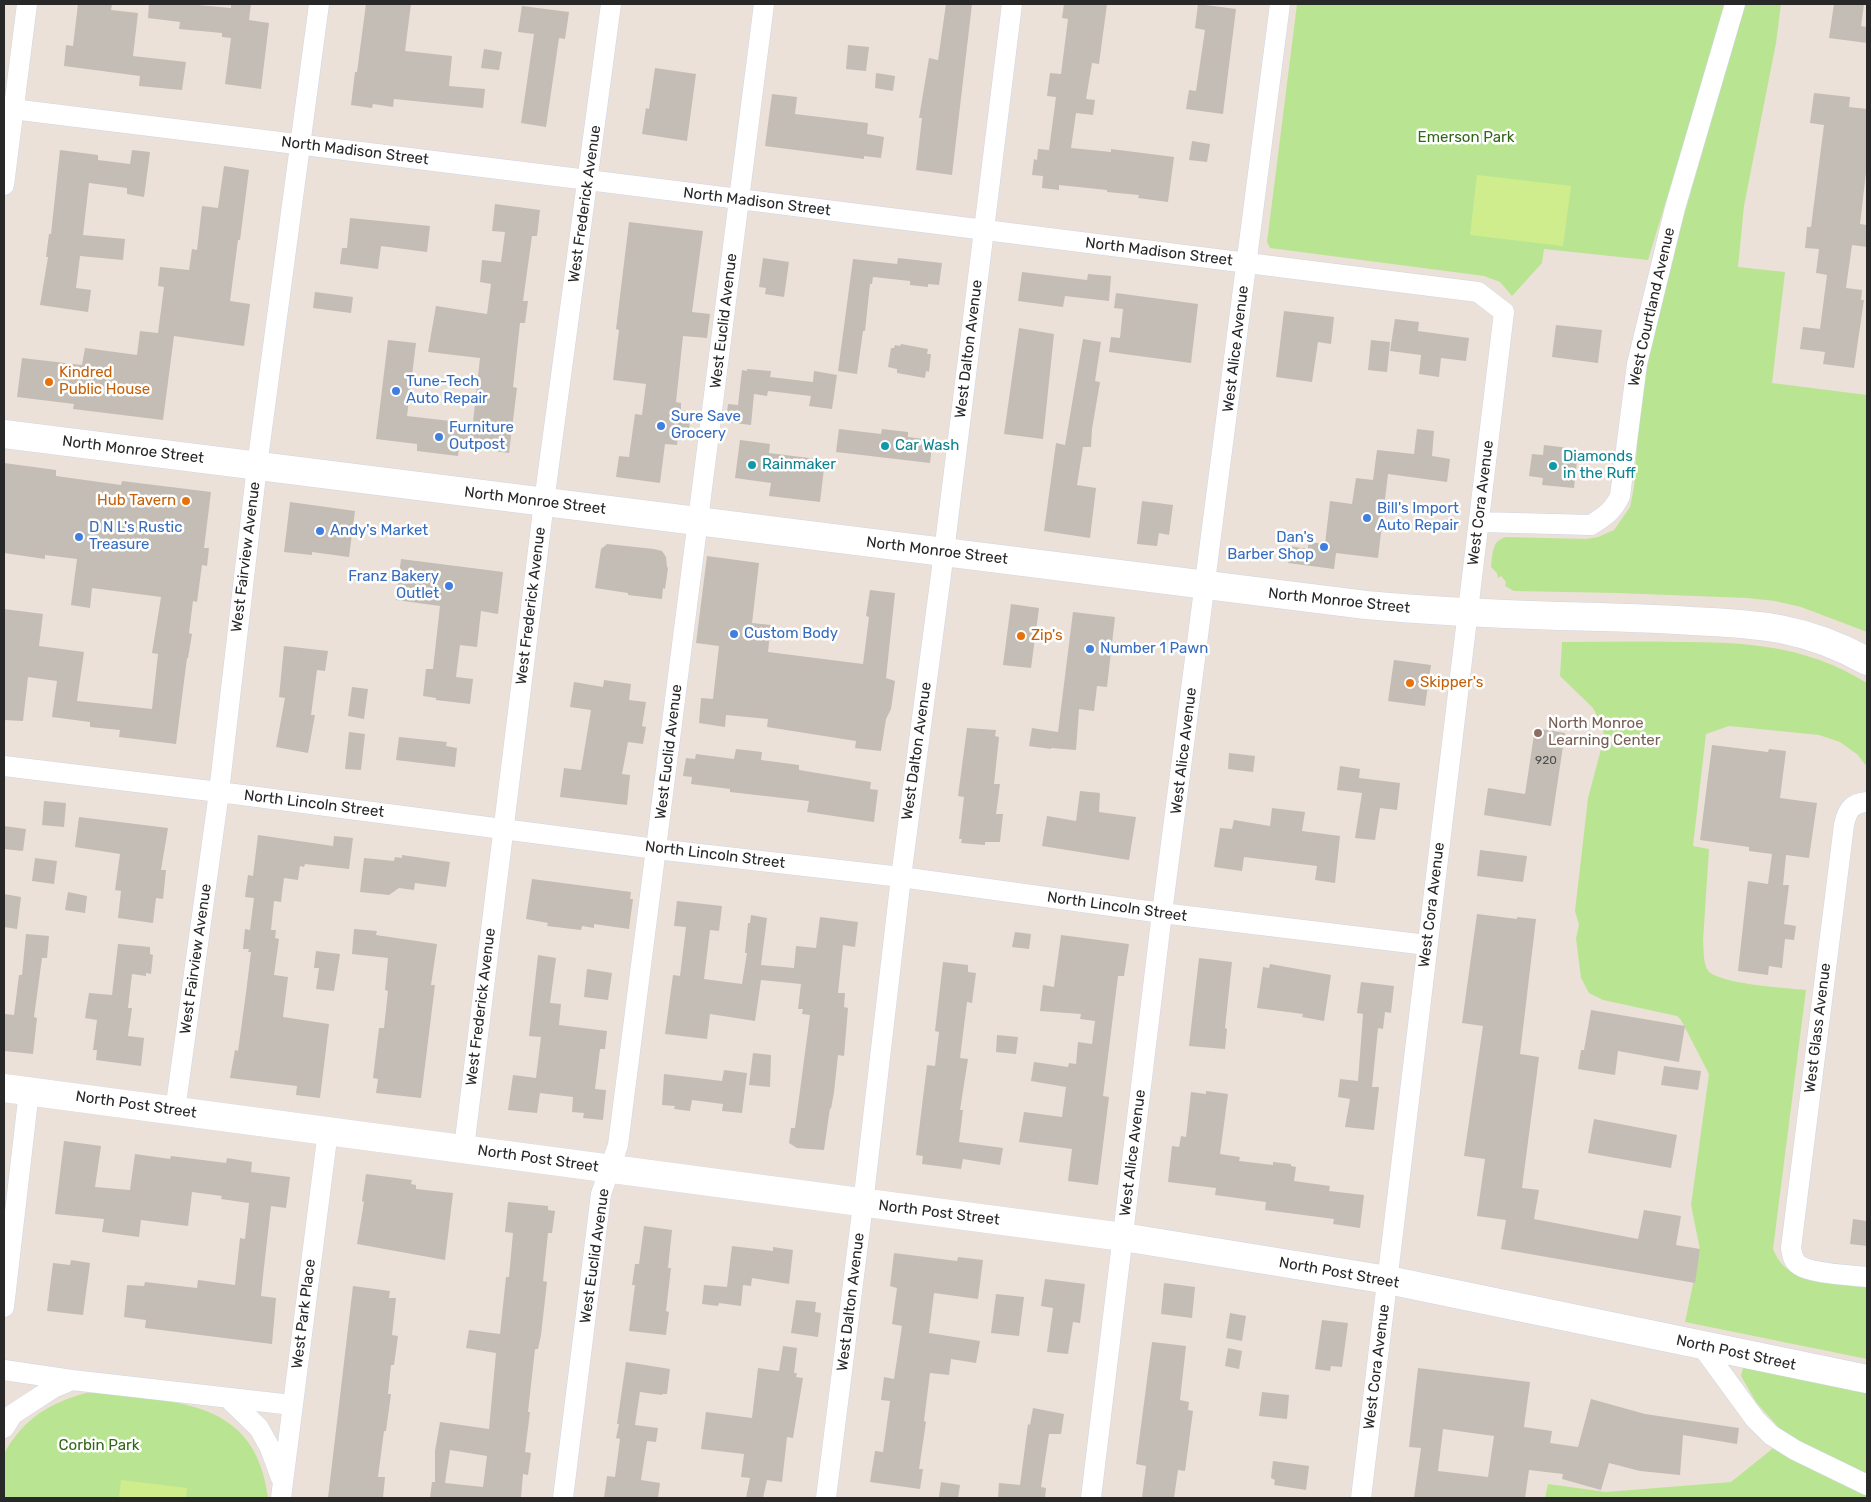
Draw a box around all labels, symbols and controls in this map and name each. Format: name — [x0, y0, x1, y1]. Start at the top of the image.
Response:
street label: West Frederick Avenue — [565, 124, 605, 284]
park label: Emerson Park — [1418, 129, 1514, 147]
street label: North Madison Street — [280, 133, 430, 169]
street label: North Madison Street — [682, 184, 832, 220]
street label: West Courtland Avenue — [1625, 226, 1679, 388]
street label: North Madison Street — [1084, 234, 1234, 270]
street label: West Euclid Avenue — [707, 252, 741, 390]
street label: West Dalton Avenue — [952, 279, 986, 419]
street label: West Alice Avenue — [1219, 285, 1253, 413]
place label: Kindred Public House — [59, 364, 150, 399]
place label: Tune-Tech Auto Repair — [406, 373, 488, 408]
marker: Kindred Public House — [43, 376, 55, 388]
marker: Tune-Tech Auto Repair — [390, 385, 402, 397]
place label: Sure Save Grocery — [671, 408, 741, 443]
place label: Furniture Outpost — [449, 419, 514, 454]
marker: Sure Save Grocery — [655, 420, 667, 432]
marker: Furniture Outpost — [433, 431, 445, 443]
street label: North Monroe Street — [61, 432, 205, 468]
place label: Car Wash — [895, 437, 959, 455]
street label: West Cora Avenue — [1464, 439, 1498, 567]
marker: Car Wash — [879, 440, 891, 452]
place label: Diamonds in the Ruff — [1563, 448, 1636, 483]
place label: Rainmaker — [762, 456, 836, 474]
marker: Rainmaker — [746, 459, 758, 471]
marker: Diamonds in the Ruff — [1547, 460, 1559, 472]
street label: West Fairview Avenue — [228, 481, 264, 633]
street label: North Monroe Street — [463, 483, 607, 519]
place label: Hub Tavern — [97, 492, 176, 510]
marker: Hub Tavern — [180, 495, 192, 507]
place label: Bill's Import Auto Repair — [1377, 500, 1459, 535]
marker: Bill's Import Auto Repair — [1361, 512, 1373, 524]
place label: D N L's Rustic Treasure — [89, 519, 183, 554]
place label: Andy's Market — [330, 522, 428, 540]
marker: Andy's Market — [314, 525, 326, 537]
street label: West Frederick Avenue — [512, 526, 550, 686]
place label: Dan's Barber Shop — [1227, 529, 1314, 564]
marker: D N L's Rustic Treasure — [73, 531, 85, 543]
street label: North Monroe Street — [865, 533, 1009, 569]
marker: Dan's Barber Shop — [1318, 541, 1330, 553]
place label: Franz Bakery Outlet — [348, 568, 439, 603]
marker: Franz Bakery Outlet — [443, 580, 455, 592]
street label: North Monroe Street — [1267, 585, 1411, 617]
place label: Custom Body — [744, 625, 838, 643]
place label: Zip's — [1031, 627, 1063, 645]
marker: Custom Body — [728, 628, 740, 640]
marker: Zip's — [1015, 630, 1027, 642]
place label: Number 1 Pawn — [1100, 640, 1208, 658]
marker: Number 1 Pawn — [1084, 643, 1096, 655]
place label: Skipper's — [1420, 674, 1483, 692]
marker: Skipper's — [1404, 677, 1416, 689]
street label: West Dalton Avenue — [898, 681, 936, 821]
street label: West Euclid Avenue — [652, 683, 686, 821]
street label: West Alice Avenue — [1167, 687, 1201, 815]
place label: North Monroe Learning Center — [1548, 715, 1660, 750]
marker: North Monroe Learning Center — [1532, 727, 1544, 739]
house number: 920 — [1535, 754, 1557, 768]
street label: North Lincoln Street — [243, 786, 385, 822]
street label: North Lincoln Street — [644, 837, 786, 873]
street label: West Cora Avenue — [1415, 841, 1449, 969]
street label: West Fairview Avenue — [177, 883, 215, 1035]
street label: North Lincoln Street — [1046, 888, 1188, 926]
street label: West Frederick Avenue — [462, 927, 500, 1087]
street label: West Glass Avenue — [1801, 962, 1835, 1094]
street label: North Post Street — [74, 1088, 198, 1122]
street label: West Alice Avenue — [1116, 1089, 1150, 1217]
street label: North Post Street — [476, 1142, 600, 1176]
street label: West Euclid Avenue — [577, 1187, 613, 1325]
street label: North Post Street — [877, 1197, 1001, 1229]
street label: West Dalton Avenue — [834, 1232, 868, 1372]
street label: North Post Street — [1277, 1254, 1401, 1292]
street label: West Park Place — [288, 1258, 320, 1370]
street label: West Cora Avenue — [1360, 1303, 1394, 1431]
street label: North Post Street — [1674, 1332, 1798, 1374]
park label: Corbin Park — [59, 1437, 139, 1455]

